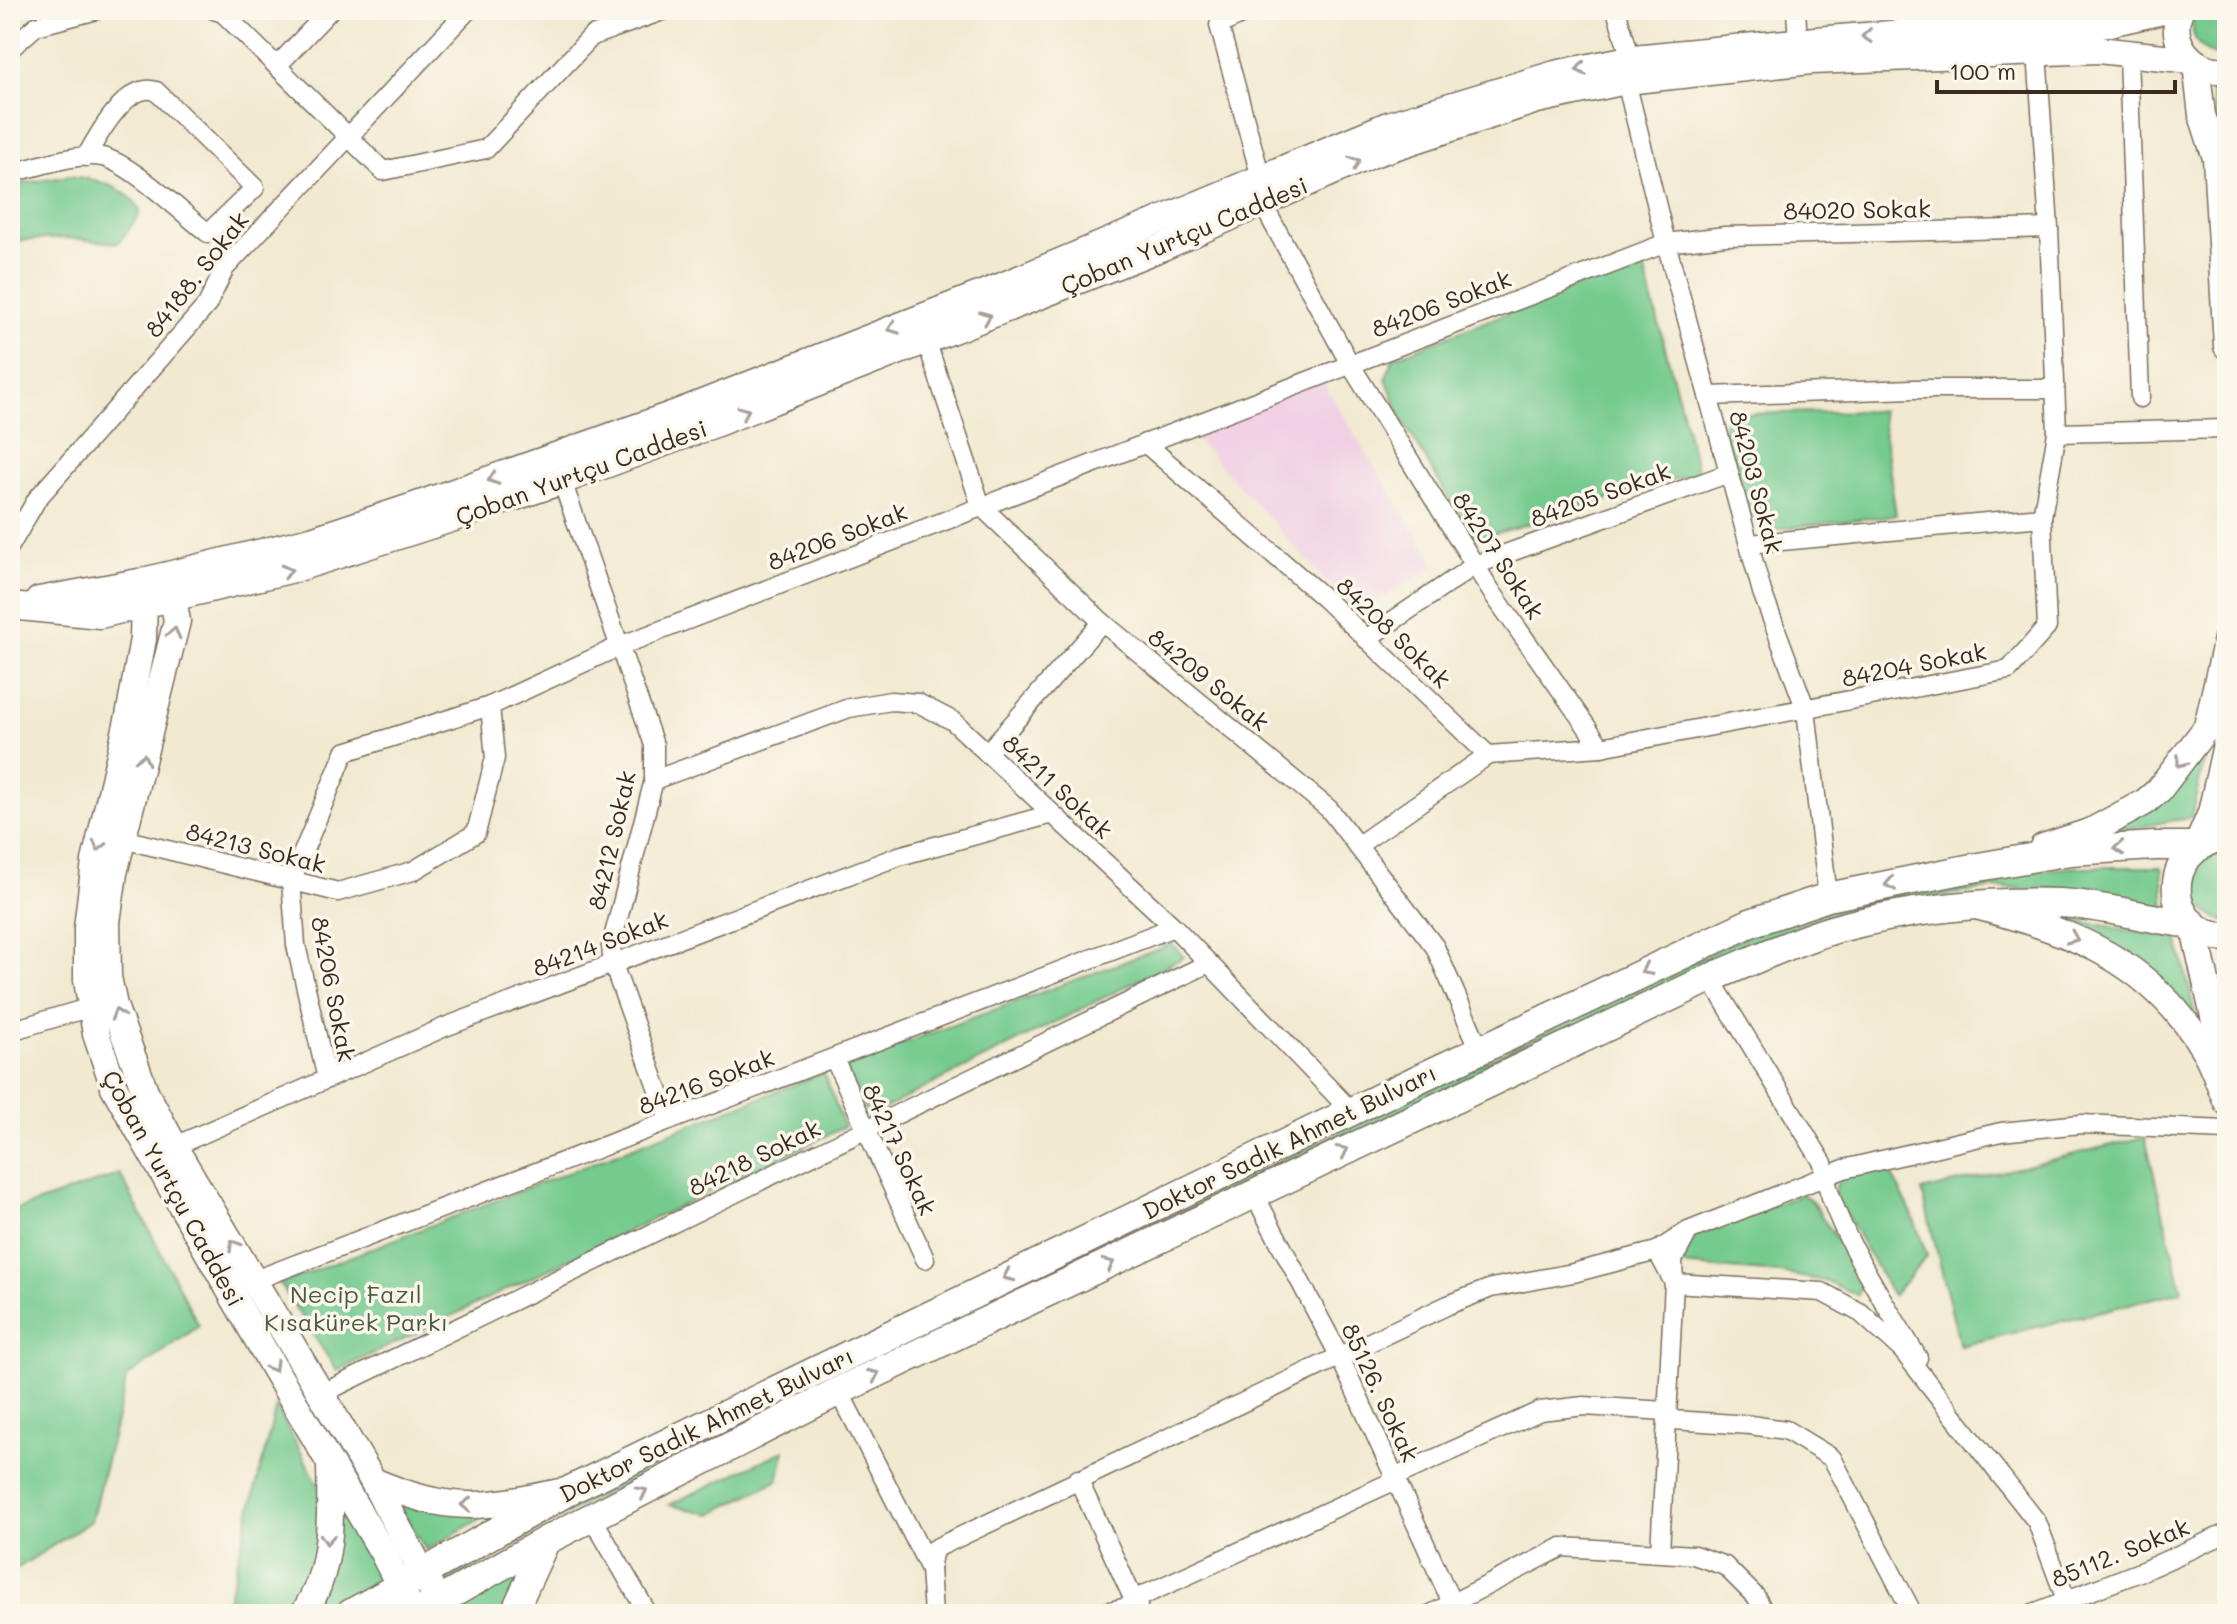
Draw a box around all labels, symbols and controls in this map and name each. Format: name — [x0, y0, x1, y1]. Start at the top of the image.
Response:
one-way arrow — [1860, 27, 1873, 44]
scale bar — [1937, 44, 2175, 94]
text: 100 m — [1949, 55, 2016, 86]
one-way arrow — [1575, 60, 1588, 77]
one-way arrow — [1346, 156, 1361, 172]
street label: Çoban Yurtçu Caddesi — [1056, 169, 1312, 301]
street label: 84020 Sokak — [1783, 192, 1931, 226]
street label: 84188. Sokak — [137, 205, 255, 343]
street label: 84206 Sokak — [1367, 262, 1515, 344]
one-way arrow — [978, 310, 992, 326]
one-way arrow — [887, 318, 901, 335]
one-way arrow — [736, 405, 750, 422]
street label: 84203 Sokak — [1723, 407, 1791, 557]
street label: Çoban Yurtçu Caddesi — [451, 412, 711, 532]
street label: 84205 Sokak — [1526, 454, 1674, 534]
one-way arrow — [486, 469, 500, 485]
street label: 84207 Sokak — [1446, 485, 1552, 625]
street label: 84206 Sokak — [763, 495, 911, 577]
one-way arrow — [279, 563, 293, 580]
street label: 84208 Sokak — [1330, 570, 1458, 694]
street label: 84209 Sokak — [1142, 621, 1276, 737]
one-way arrow — [165, 626, 182, 640]
street label: 84204 Sokak — [1839, 635, 1989, 693]
street label: 84211 Sokak — [996, 727, 1120, 845]
one-way arrow — [134, 753, 151, 767]
one-way arrow — [2177, 753, 2191, 768]
street label: 84212 Sokak — [580, 767, 642, 913]
street label: 84213 Sokak — [183, 815, 329, 879]
one-way arrow — [91, 838, 108, 852]
one-way arrow — [2112, 839, 2125, 856]
one-way arrow — [1884, 875, 1897, 892]
street label: 84214 Sokak — [528, 903, 672, 983]
street label: 84206 Sokak — [305, 914, 363, 1064]
one-way arrow — [2065, 928, 2079, 944]
one-way arrow — [1640, 960, 1654, 976]
one-way arrow — [111, 1008, 127, 1022]
street label: 84216 Sokak — [634, 1041, 778, 1121]
street label: Doktor Sadık Ahmet Bulvarı — [1137, 1056, 1441, 1226]
street label: Çoban Yurtçu Caddesi — [96, 1064, 252, 1312]
street label: 84217 Sokak — [856, 1078, 944, 1220]
street label: 84218 Sokak — [683, 1112, 825, 1202]
one-way arrow — [1335, 1145, 1350, 1161]
one-way arrow — [228, 1239, 244, 1254]
one-way arrow — [1101, 1258, 1115, 1274]
one-way arrow — [1001, 1266, 1016, 1282]
park label: Necip Fazıl Kısakürek Parkı — [264, 1278, 448, 1337]
street label: 85126. Sokak — [1335, 1317, 1427, 1467]
street label: Doktor Sadık Ahmet Bulvarı — [554, 1339, 858, 1509]
one-way arrow — [263, 1358, 279, 1373]
one-way arrow — [866, 1369, 880, 1385]
one-way arrow — [633, 1486, 648, 1502]
one-way arrow — [459, 1497, 471, 1514]
street label: 85112. Sokak — [2046, 1510, 2194, 1594]
one-way arrow — [319, 1533, 336, 1546]

